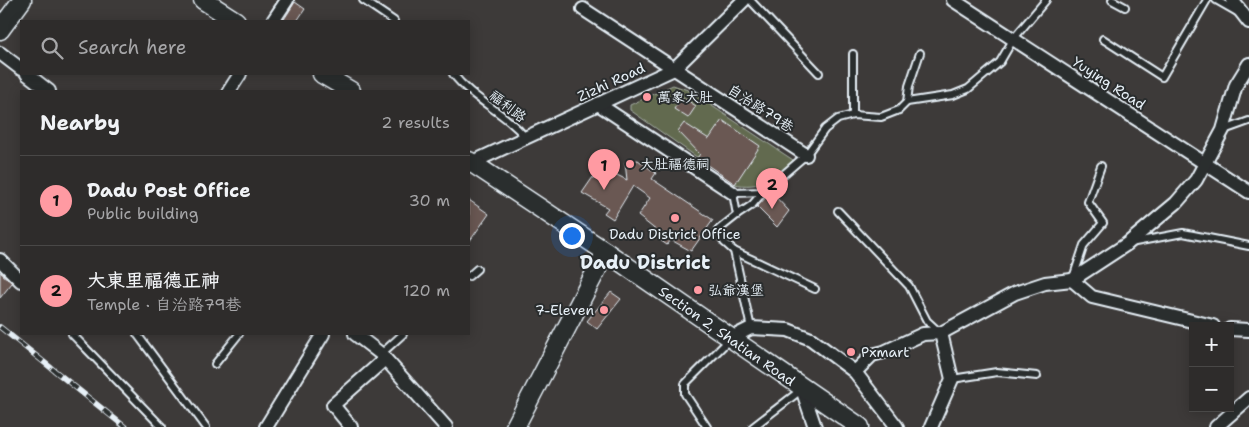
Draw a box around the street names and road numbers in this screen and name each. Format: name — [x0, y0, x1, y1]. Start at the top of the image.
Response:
street label: Yuying Road — [1069, 53, 1149, 113]
street label: Zizhi Road — [574, 58, 648, 105]
street label: 自治路79巷 — [725, 80, 798, 137]
street label: 福利路 — [486, 86, 530, 126]
street label: Section 2, Shatian Road — [655, 282, 799, 390]

